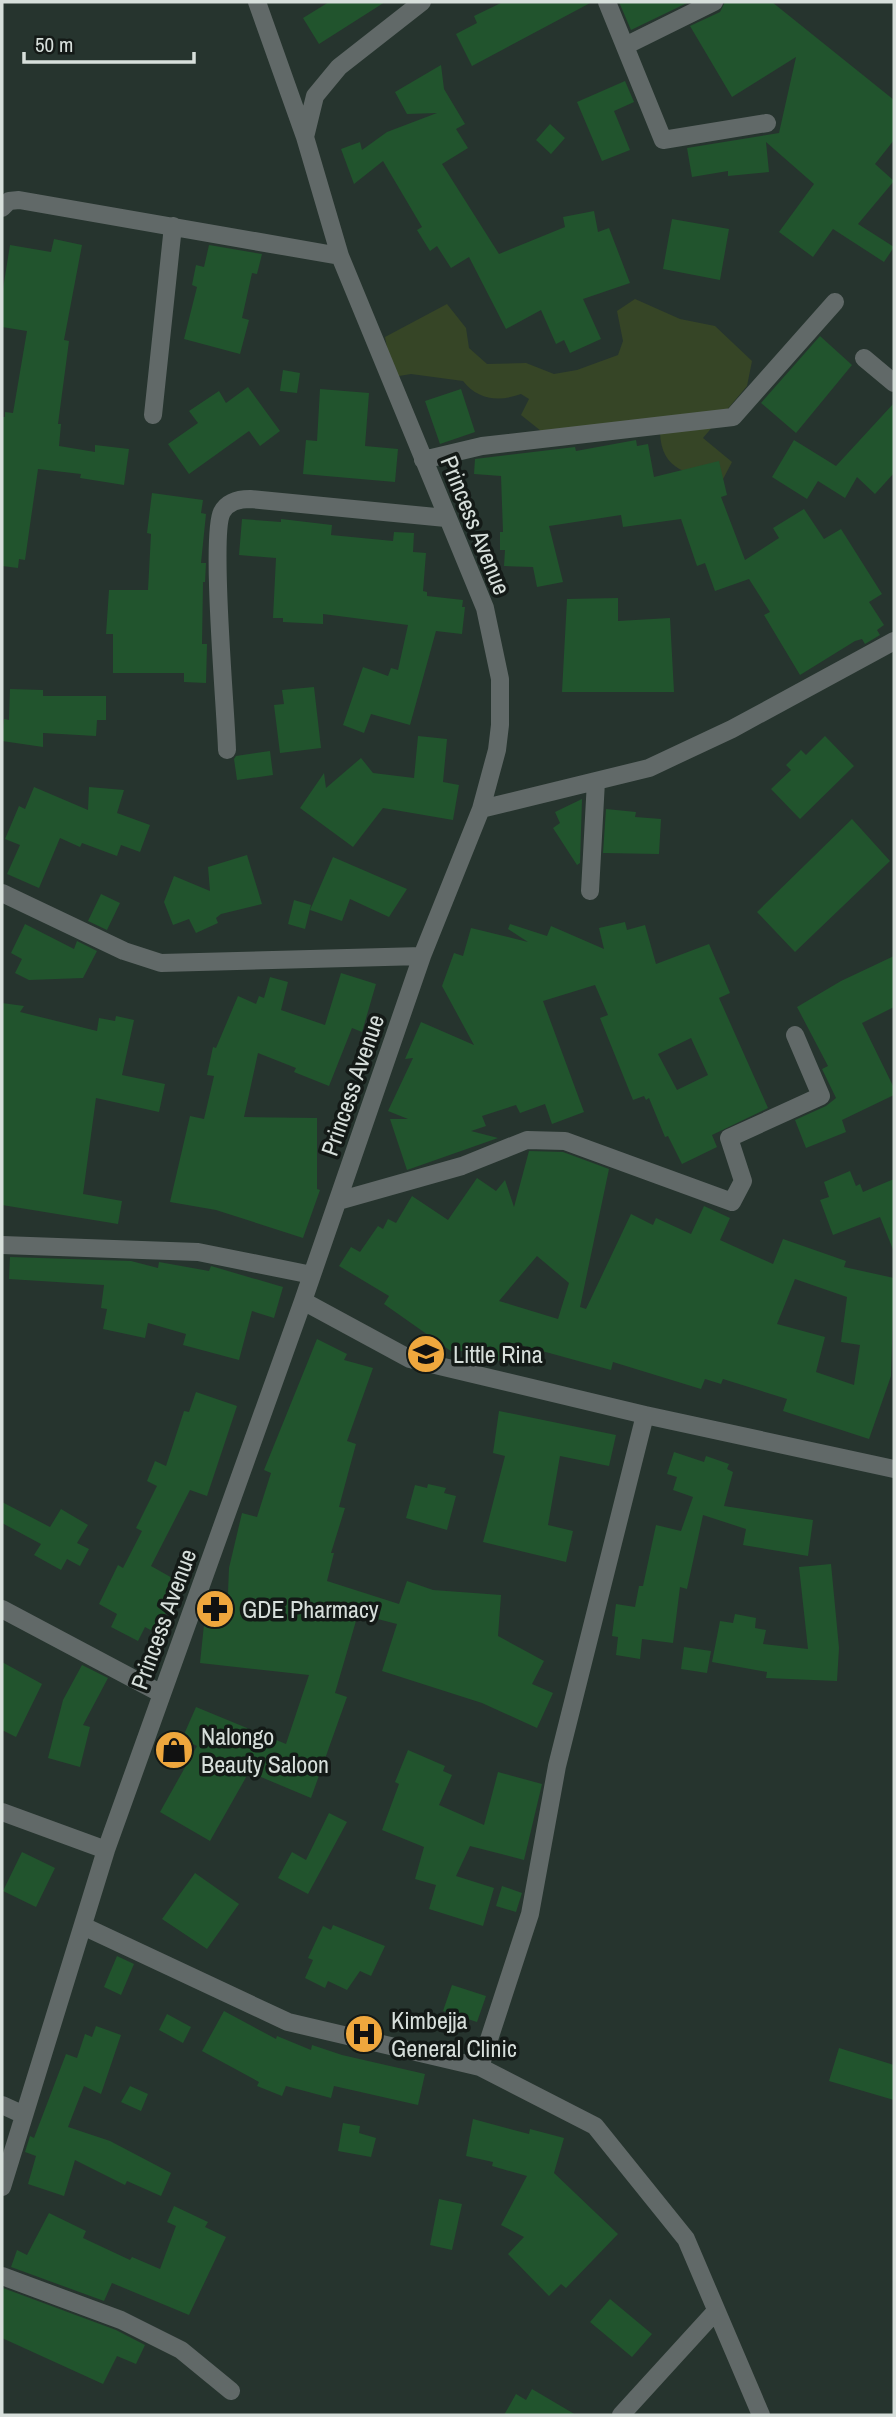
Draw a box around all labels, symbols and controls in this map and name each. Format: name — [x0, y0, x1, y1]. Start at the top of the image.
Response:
scale bar — [24, 21, 194, 65]
text: 50 m — [35, 30, 73, 59]
street label: Princess Avenue — [434, 451, 518, 599]
street label: Princess Avenue — [313, 1010, 391, 1160]
school or university icon: Little Rina — [405, 1333, 447, 1375]
place label: Little Rina — [453, 1338, 543, 1370]
street label: Princess Avenue — [123, 1544, 203, 1694]
pharmacy icon: GDE Pharmacy — [194, 1588, 236, 1630]
place label: GDE Pharmacy — [242, 1593, 379, 1625]
place label: Nalongo Beauty Saloon — [201, 1720, 329, 1780]
shop icon: Nalongo Beauty Saloon — [153, 1729, 195, 1771]
place label: Kimbejja General Clinic — [391, 2004, 517, 2064]
hospital icon: Kimbejja General Clinic — [343, 2013, 385, 2055]

